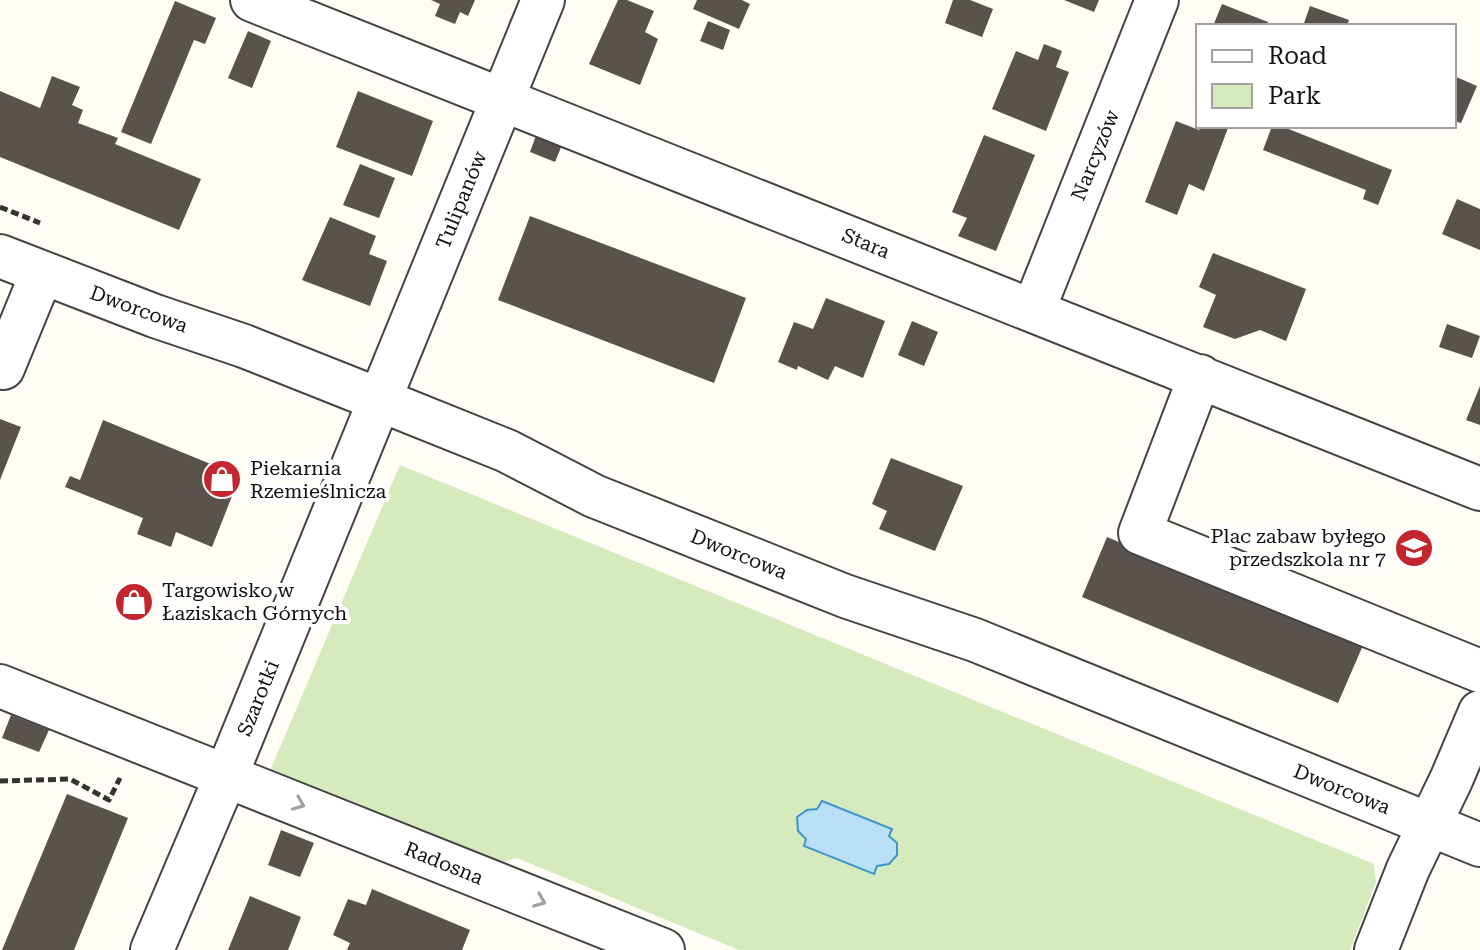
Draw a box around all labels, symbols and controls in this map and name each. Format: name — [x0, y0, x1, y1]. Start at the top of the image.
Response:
legend — [1196, 24, 1456, 128]
text: Road — [1268, 42, 1327, 70]
text: Park — [1268, 82, 1321, 110]
street label: Narcyzów — [1066, 106, 1124, 204]
street label: Tulipanów — [431, 147, 492, 252]
street label: Stara — [839, 223, 894, 263]
street label: Dworcowa — [87, 280, 191, 338]
place label: Piekarnia Rzemieślnicza — [250, 456, 386, 503]
shop icon: Piekarnia Rzemieślnicza — [201, 458, 243, 500]
street label: Dworcowa — [687, 524, 791, 584]
place label: Plac zabaw byłego przedszkola nr 7 — [1211, 524, 1386, 571]
school or university icon: Plac zabaw byłego przedszkola nr 7 — [1393, 527, 1435, 569]
place label: Targowisko w Łaziskach Górnych — [162, 578, 347, 625]
shop icon: Targowisko w Łaziskach Górnych — [113, 581, 155, 623]
street label: Szarotki — [232, 657, 284, 739]
street label: Dworcowa — [1290, 759, 1394, 819]
one-way arrow — [291, 795, 305, 811]
street label: Radosna — [401, 836, 487, 890]
one-way arrow — [532, 891, 546, 908]

